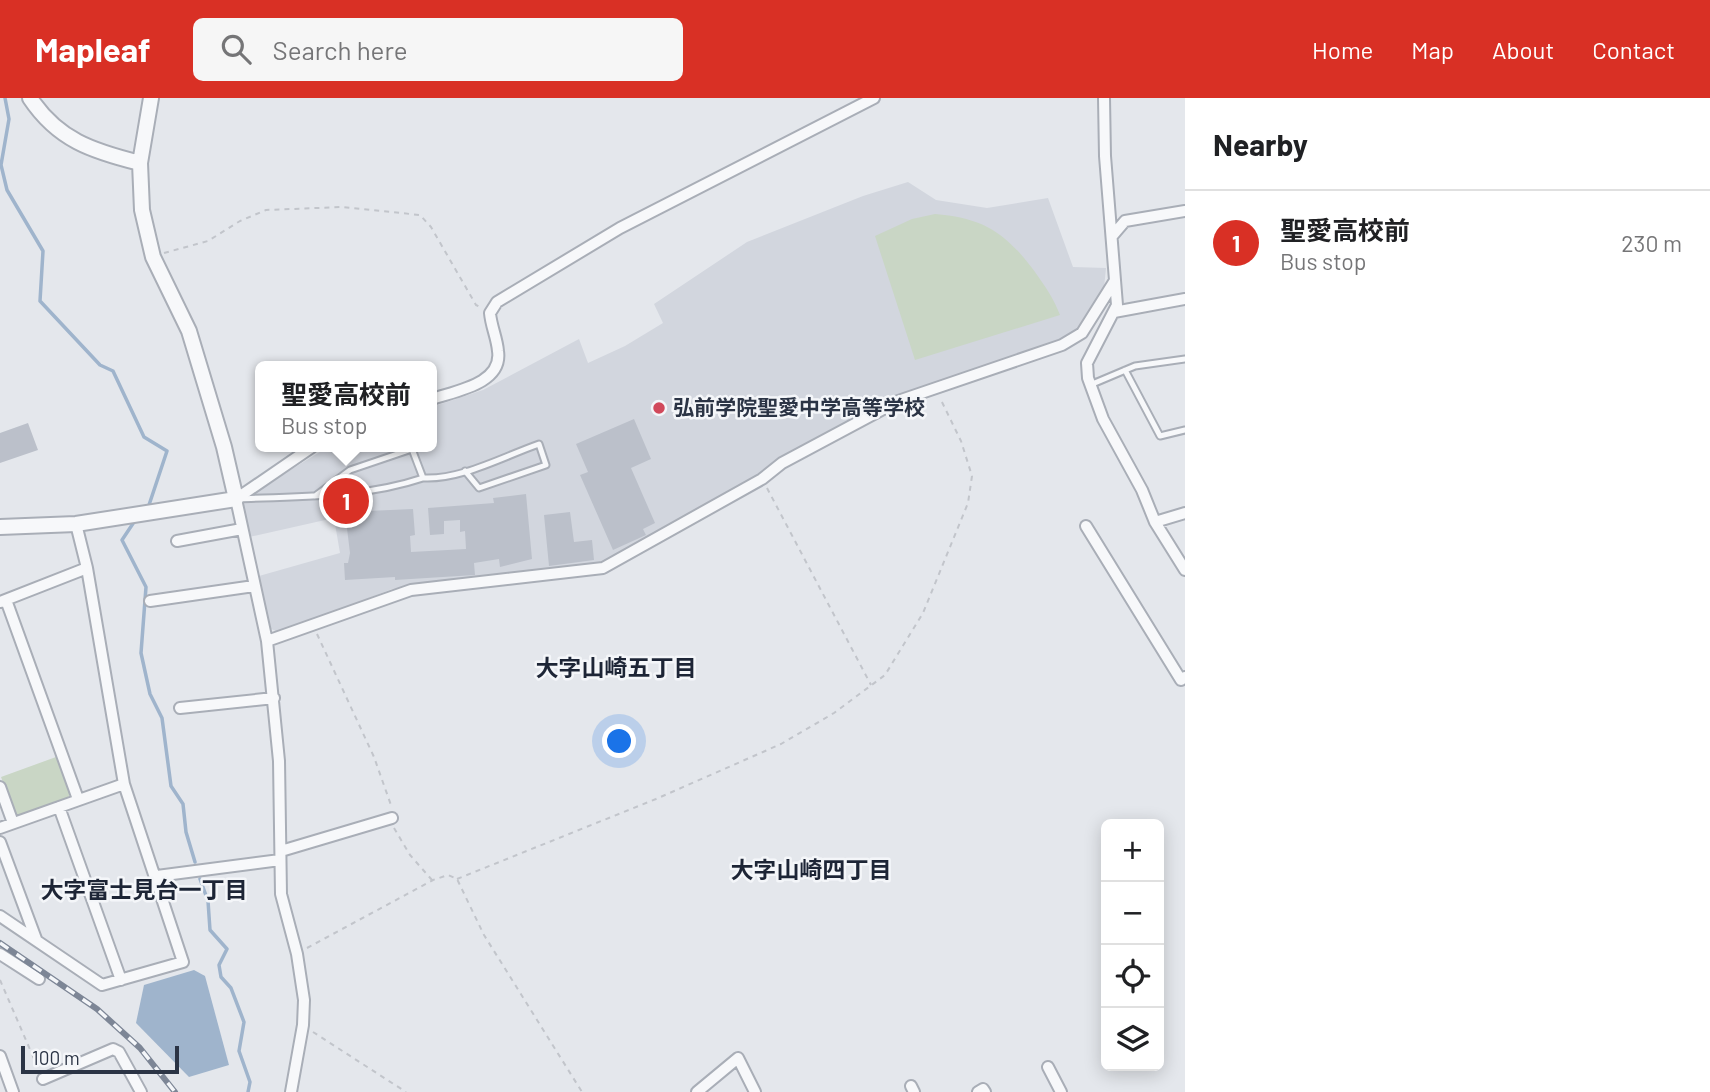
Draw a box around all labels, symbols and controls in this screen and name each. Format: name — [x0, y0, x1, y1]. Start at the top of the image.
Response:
search box — [193, 18, 683, 81]
text: Mapleaf — [35, 29, 151, 69]
icon: search — [217, 30, 255, 68]
text: Search here — [273, 34, 408, 65]
text: Home — [1312, 35, 1373, 64]
text: Map — [1411, 35, 1454, 64]
text: About — [1492, 35, 1554, 64]
text: Contact — [1592, 35, 1675, 64]
text: Nearby — [1213, 126, 1308, 162]
text: 聖愛高校前 — [1280, 214, 1410, 245]
text: 1 — [1232, 229, 1240, 257]
text: 230 m — [1621, 229, 1682, 257]
text: Bus stop — [1280, 247, 1366, 275]
popup — [255, 361, 437, 452]
text: 聖愛高校前 — [281, 378, 411, 409]
place label: 弘前学院聖愛中学高等学校 — [673, 394, 925, 419]
marker: 弘前学院聖愛中学高等学校 — [651, 400, 667, 416]
text: Bus stop — [281, 411, 367, 439]
pin: 1 — [323, 475, 369, 527]
district label: 大字山崎五丁目 — [536, 653, 697, 681]
your location — [602, 724, 636, 758]
map controls — [1101, 819, 1164, 1071]
button: + — [1101, 819, 1164, 882]
district label: 大字山崎四丁目 — [731, 855, 892, 883]
district label: 大字富士見台一丁目 — [41, 875, 248, 903]
button: − — [1101, 882, 1164, 945]
button: locate — [1101, 945, 1164, 1008]
button: layers — [1101, 1008, 1164, 1071]
scale bar — [21, 1043, 178, 1075]
text: 100 m — [32, 1046, 80, 1069]

